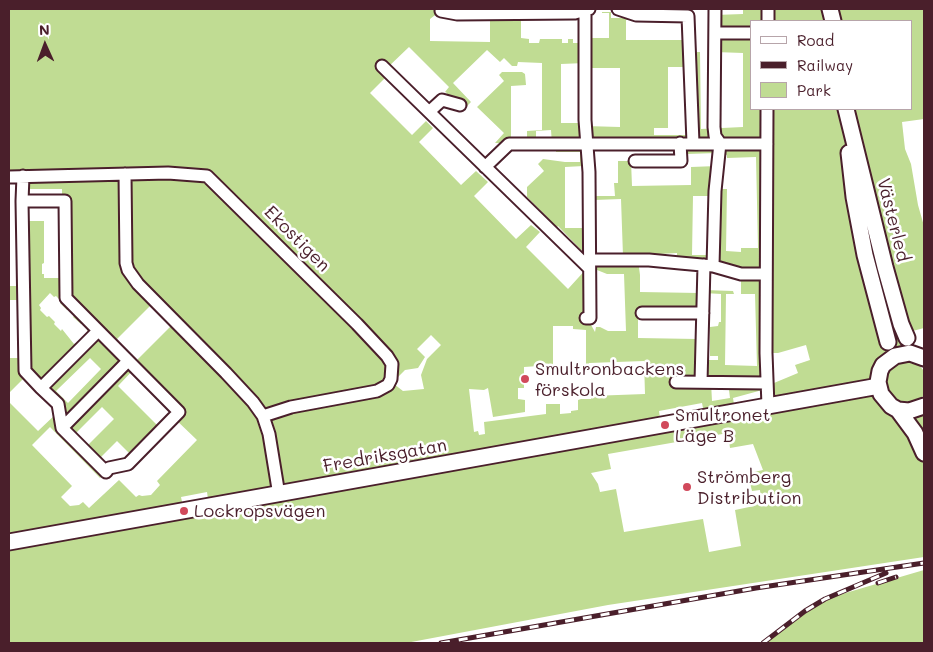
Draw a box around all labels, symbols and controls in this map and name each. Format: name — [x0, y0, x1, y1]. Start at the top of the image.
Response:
north arrow — [20, 20, 70, 70]
text: N — [39, 20, 50, 39]
legend — [750, 20, 913, 110]
text: Road — [797, 30, 834, 50]
text: Railway — [797, 55, 853, 75]
text: Park — [797, 80, 831, 100]
street label: Västerled — [872, 176, 914, 264]
street label: Ekostigen — [260, 202, 334, 276]
place label: Smultronbackens förskola — [535, 358, 684, 400]
marker: Smultronbackens förskola — [519, 373, 531, 385]
place label: Smultronet Läge B — [675, 404, 771, 446]
marker: Smultronet Läge B — [659, 419, 671, 431]
street label: Fredriksgatan — [321, 434, 449, 478]
place label: Strömberg Distribution — [697, 466, 801, 508]
marker: Strömberg Distribution — [681, 481, 693, 493]
place label: Lockropsvägen — [194, 500, 325, 522]
marker: Lockropsvägen — [178, 505, 190, 517]

